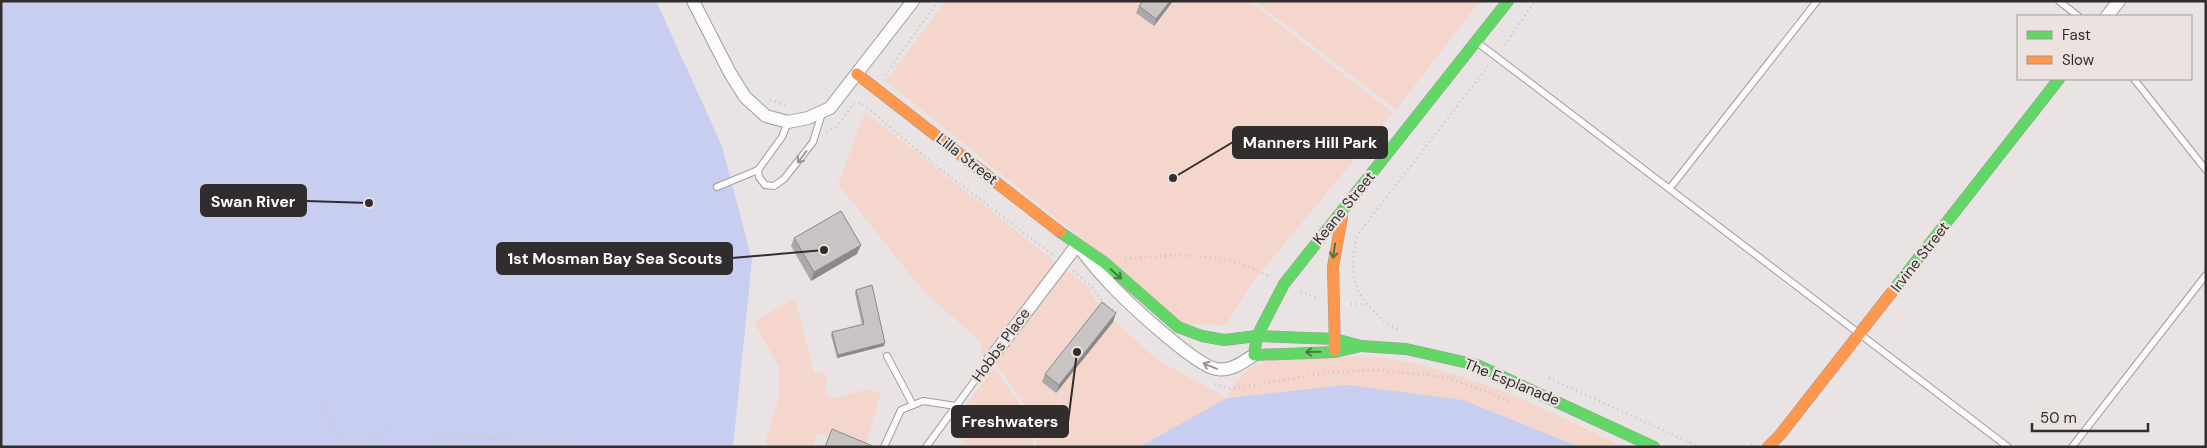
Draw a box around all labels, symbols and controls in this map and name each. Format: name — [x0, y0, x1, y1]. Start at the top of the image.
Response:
legend — [2017, 15, 2192, 80]
text: Fast — [2062, 25, 2091, 45]
text: Slow — [2062, 50, 2095, 70]
callout: Manners Hill Park — [1233, 127, 1387, 158]
street label: Lilla Street — [932, 129, 1002, 189]
text: Manners Hill Park — [1243, 132, 1378, 153]
one-way arrow — [797, 150, 807, 164]
street label: Keane Street — [1308, 167, 1380, 249]
callout: Swan River — [201, 185, 306, 216]
text: Swan River — [211, 191, 296, 212]
street label: Irvine Street — [1886, 218, 1954, 296]
callout: 1st Mosman Bay Sea Scouts — [497, 243, 732, 274]
one-way arrow — [1328, 243, 1338, 259]
text: 1st Mosman Bay Sea Scouts — [508, 248, 722, 269]
one-way arrow — [1110, 268, 1123, 279]
street label: Hobbs Place — [967, 304, 1035, 386]
one-way arrow — [1305, 348, 1321, 357]
street label: The Esplanade — [1461, 354, 1563, 410]
one-way arrow — [1203, 360, 1218, 370]
scale bar — [2032, 400, 2148, 432]
callout: Freshwaters — [952, 406, 1068, 437]
text: 50 m — [2040, 408, 2077, 428]
text: Freshwaters — [962, 411, 1058, 432]

